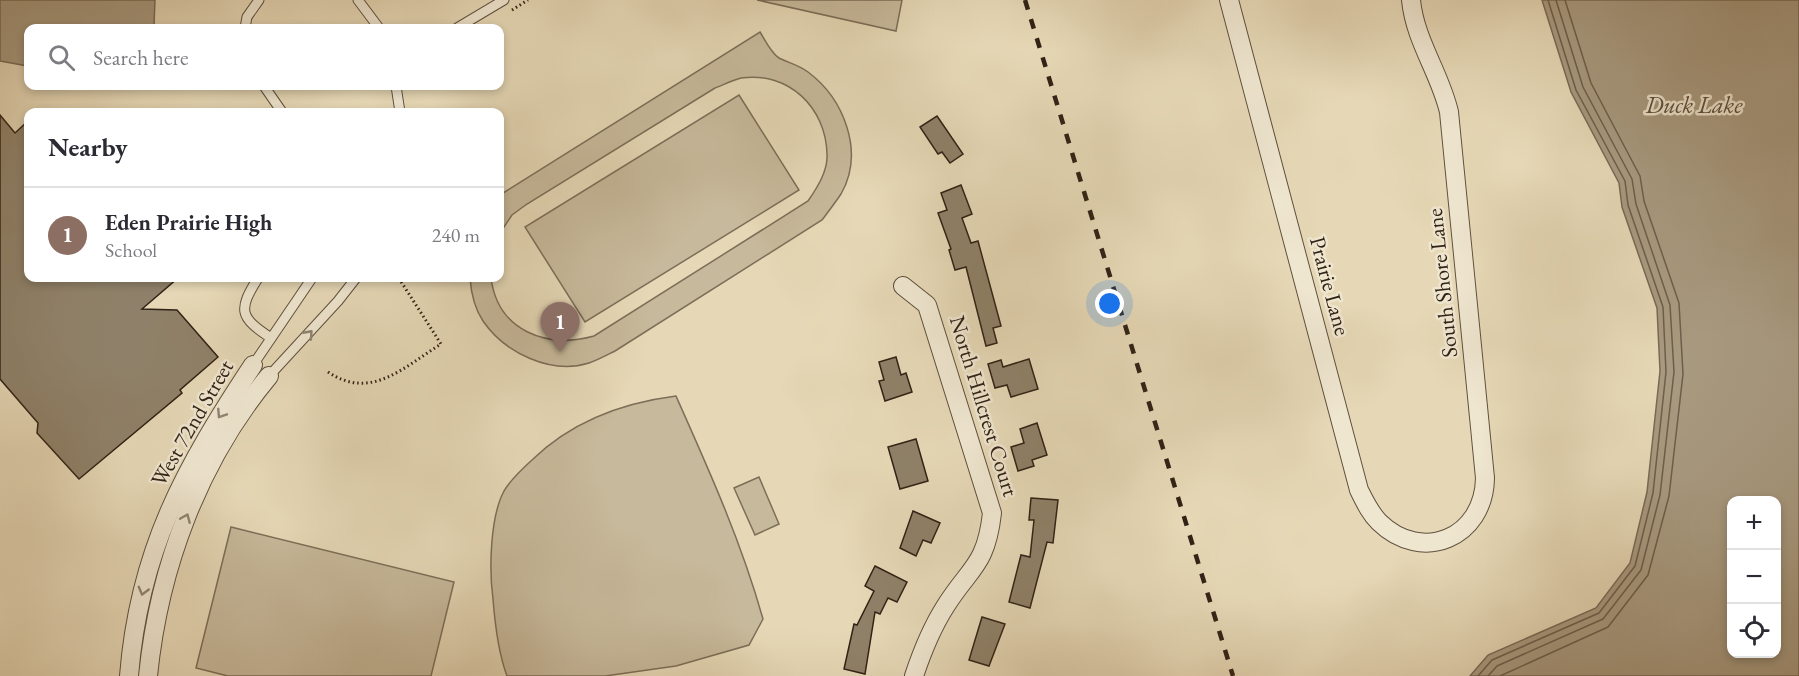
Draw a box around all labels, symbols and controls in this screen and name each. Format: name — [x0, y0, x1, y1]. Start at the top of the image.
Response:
search box — [24, 24, 504, 90]
icon: search — [45, 41, 78, 74]
text: Search here — [93, 43, 188, 72]
water label: Duck Lake — [1645, 89, 1743, 120]
text: Nearby — [48, 130, 128, 164]
street label: South Shore Lane — [1420, 207, 1464, 359]
text: Eden Prairie High — [105, 208, 272, 237]
text: 1 — [62, 222, 73, 248]
text: 240 m — [432, 222, 480, 248]
street label: Prairie Lane — [1303, 233, 1357, 339]
text: School — [105, 237, 157, 263]
your location — [1095, 289, 1124, 318]
pin: 1 — [540, 302, 580, 352]
street label: North Hillcrest Court — [943, 312, 1025, 500]
one-way arrow — [302, 330, 313, 340]
street label: West 72nd Street — [144, 354, 240, 492]
one-way arrow — [216, 408, 228, 418]
map controls — [1727, 496, 1781, 658]
button: + — [1727, 496, 1781, 550]
one-way arrow — [179, 513, 191, 524]
button: − — [1727, 550, 1781, 604]
one-way arrow — [137, 586, 150, 596]
button: locate — [1727, 604, 1781, 658]

